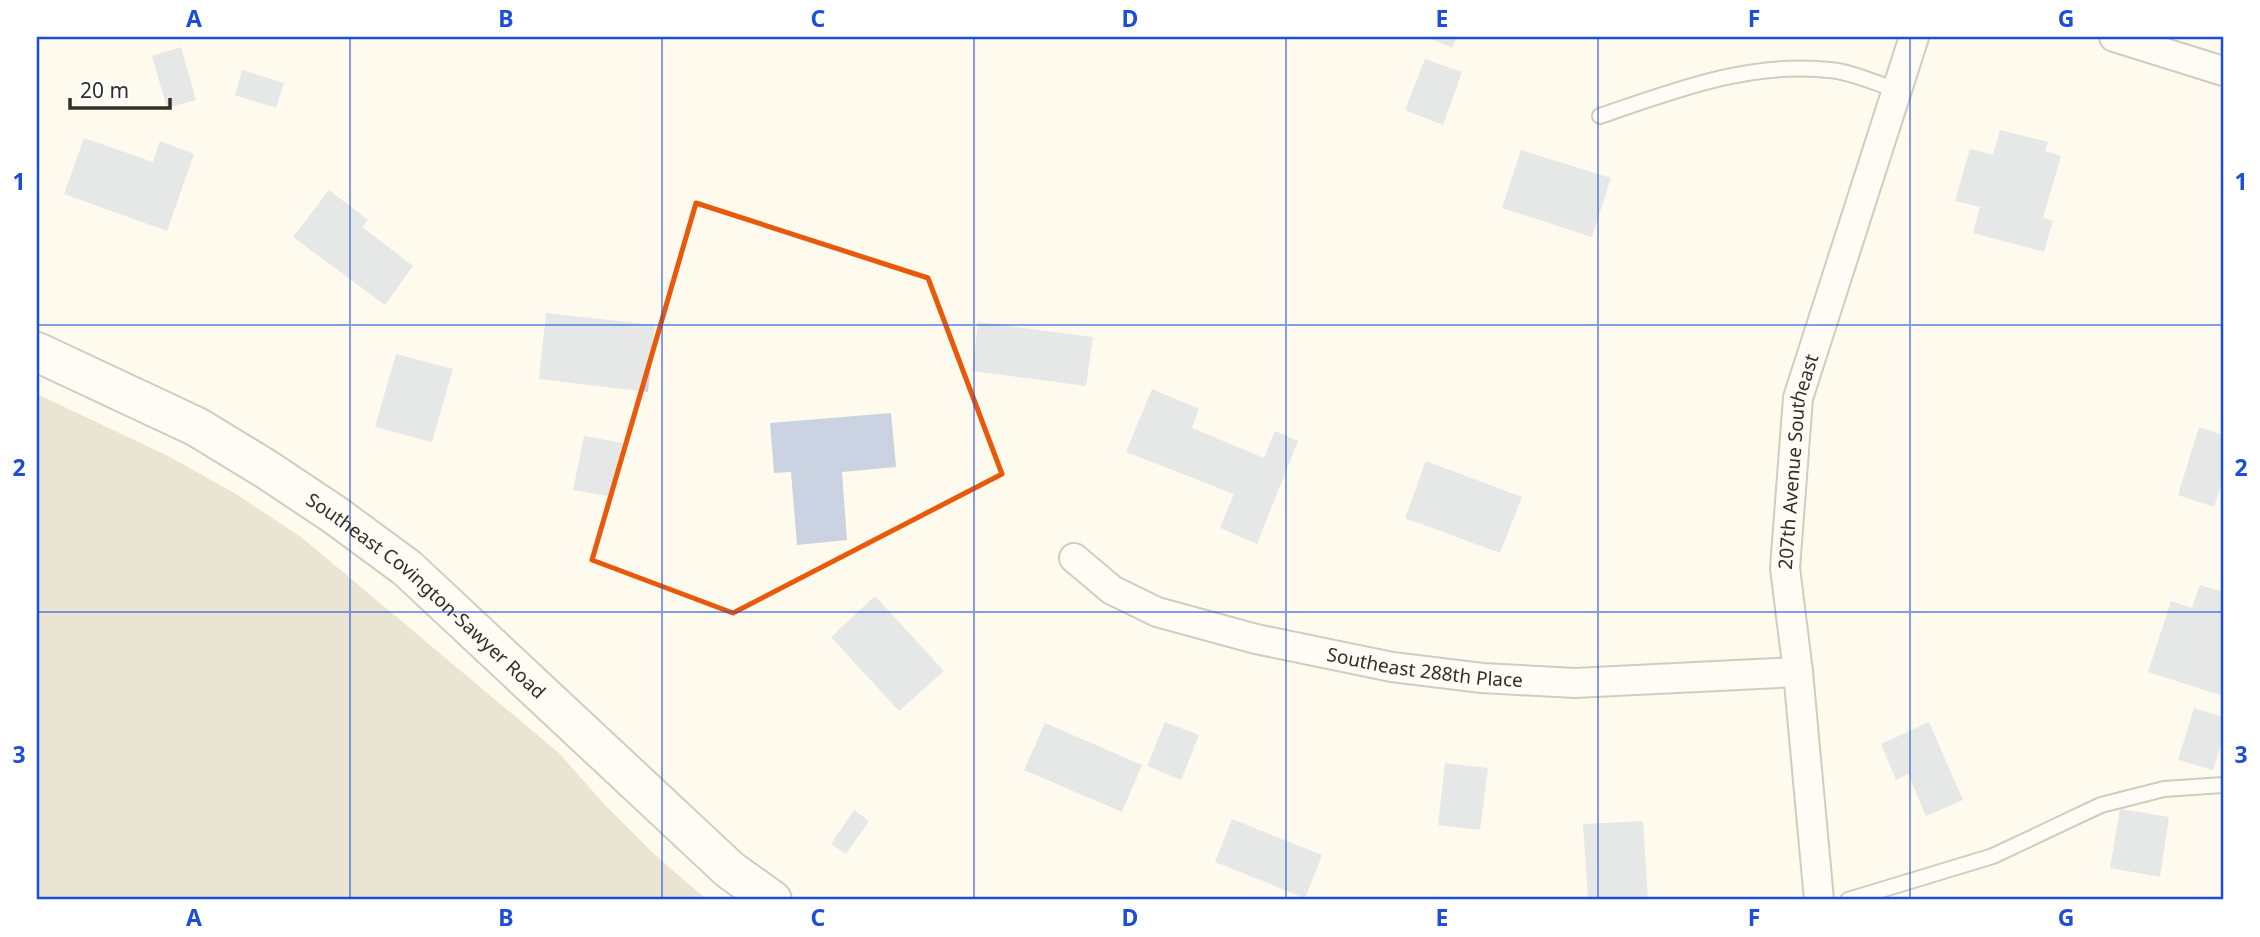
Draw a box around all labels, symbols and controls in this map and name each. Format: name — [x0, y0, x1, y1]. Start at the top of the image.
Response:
text: A — [186, 2, 202, 34]
text: B — [498, 2, 514, 34]
text: C — [811, 2, 826, 34]
text: D — [1122, 2, 1138, 34]
text: E — [1436, 2, 1448, 34]
text: F — [1748, 2, 1760, 34]
text: G — [2058, 2, 2074, 34]
scale bar — [70, 66, 170, 110]
text: 20 m — [80, 76, 129, 104]
text: 1 — [12, 165, 26, 197]
text: 1 — [2234, 165, 2248, 197]
street label: 207th Avenue Southeast — [1772, 351, 1824, 571]
text: 2 — [12, 451, 26, 483]
text: 2 — [2234, 451, 2248, 483]
street label: Southeast Covington-Sawyer Road — [301, 486, 551, 704]
street label: Southeast 288th Place — [1325, 641, 1524, 693]
text: 3 — [12, 738, 26, 770]
text: 3 — [2234, 738, 2248, 770]
text: A — [186, 901, 202, 933]
text: B — [498, 901, 514, 933]
text: C — [811, 901, 826, 933]
text: D — [1122, 901, 1138, 933]
text: E — [1436, 901, 1448, 933]
text: F — [1748, 901, 1760, 933]
text: G — [2058, 901, 2074, 933]

